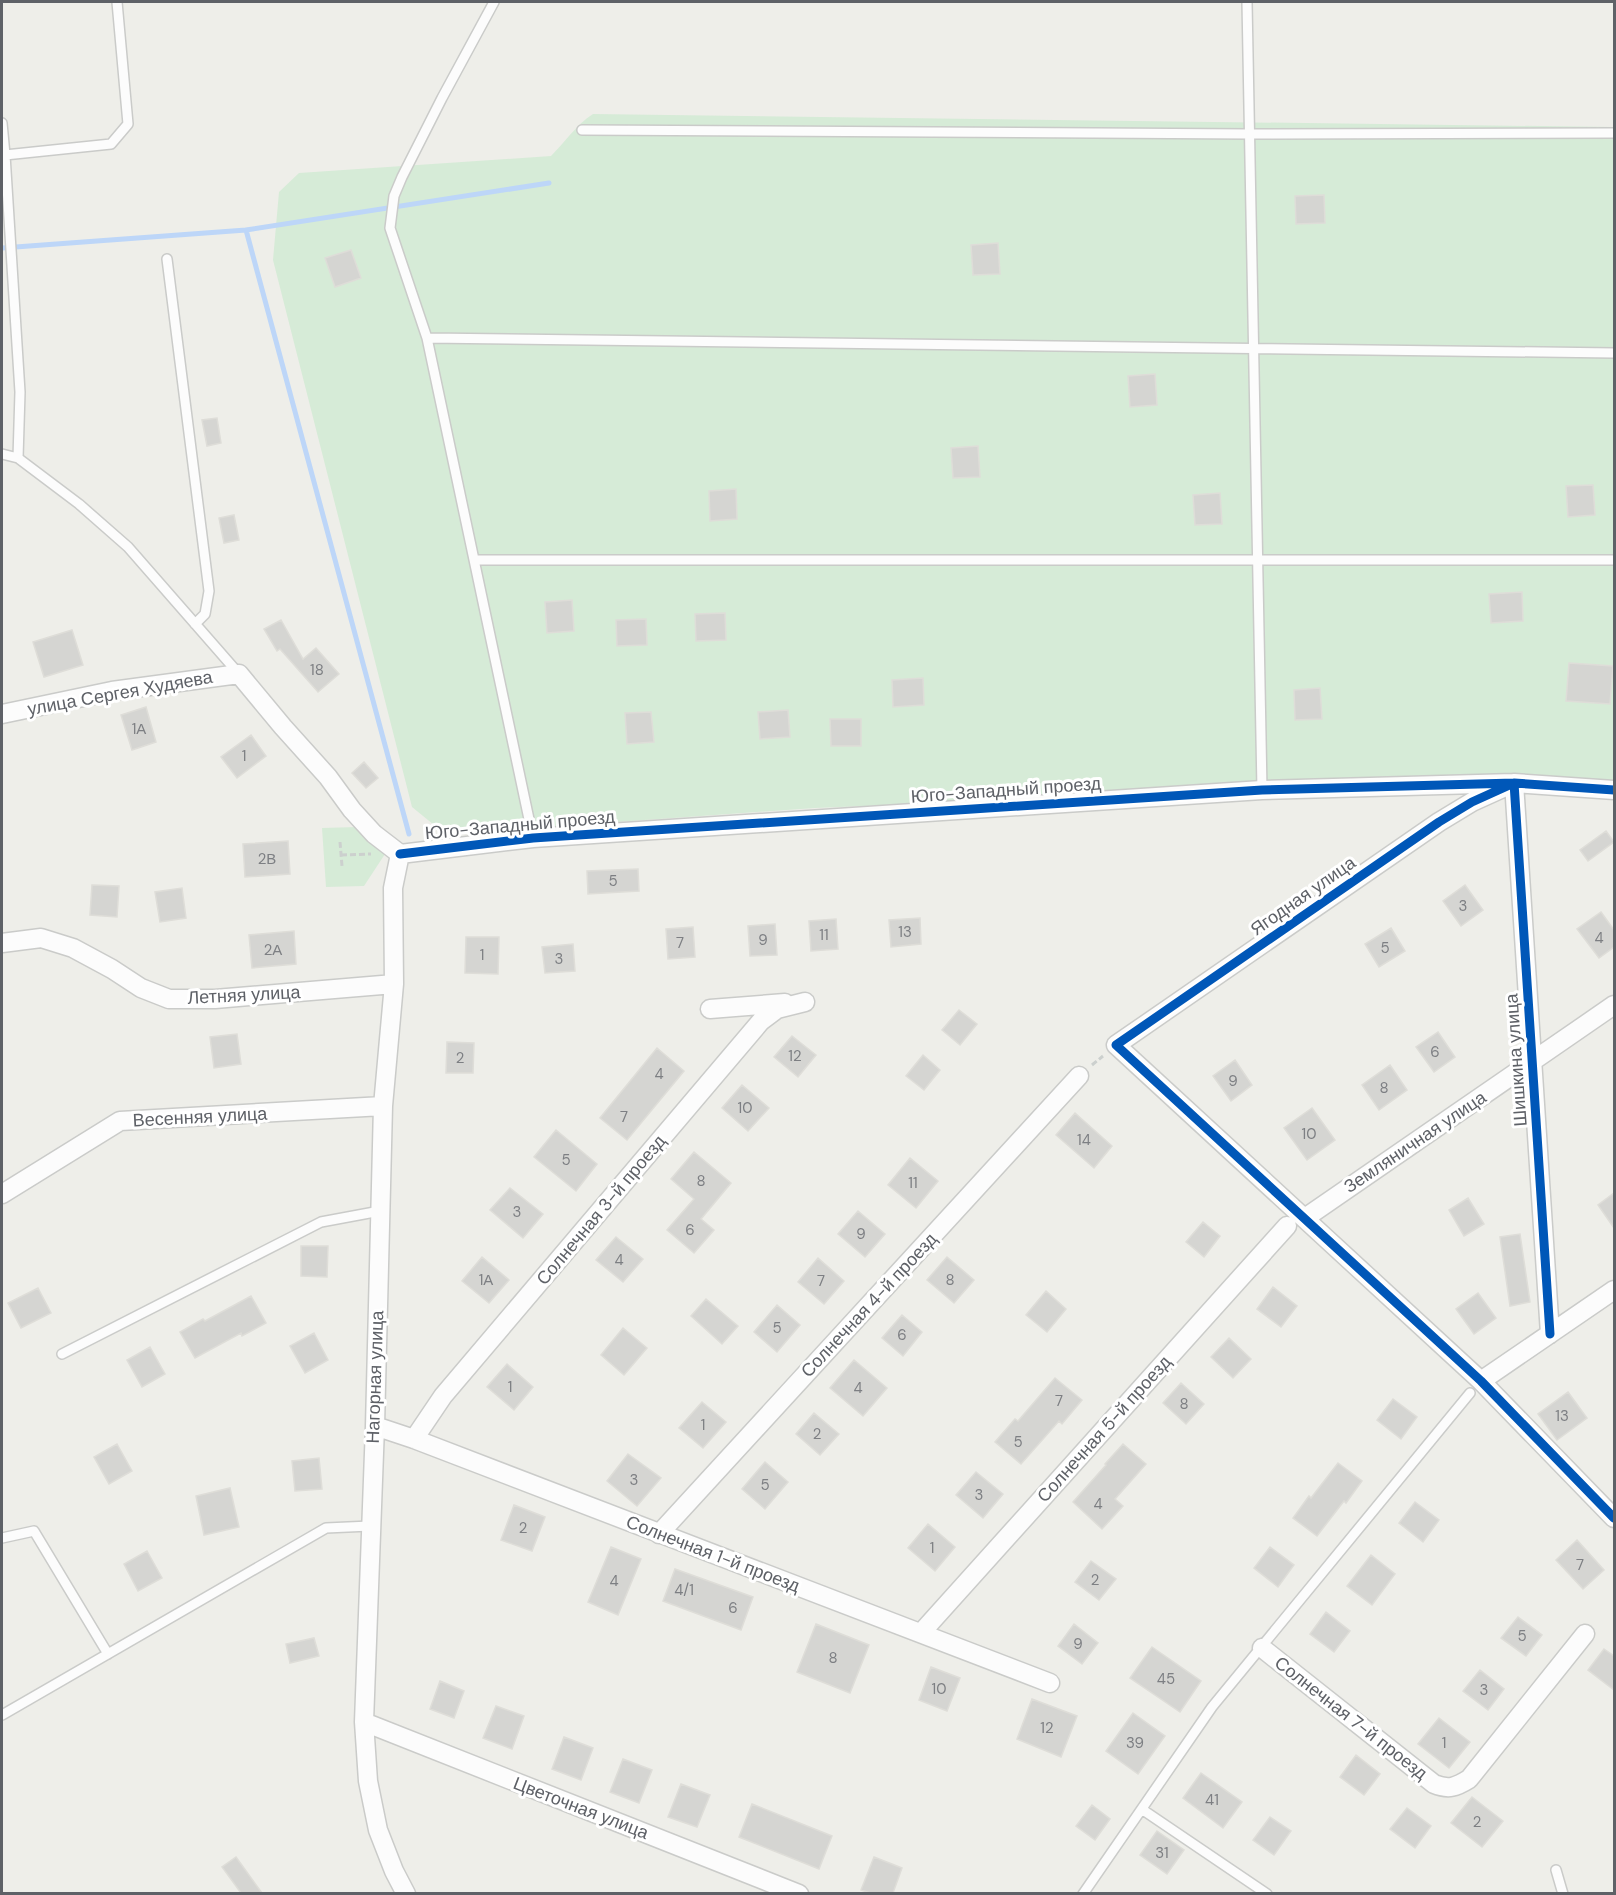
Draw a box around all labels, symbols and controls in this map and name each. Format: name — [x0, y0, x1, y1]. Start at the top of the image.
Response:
house number: 18 — [310, 660, 324, 680]
street label: улица Сергея Худяева — [26, 665, 215, 721]
house number: 1А — [132, 719, 146, 739]
house number: 1 — [242, 746, 246, 766]
street label: Юго-Западный проезд — [910, 771, 1102, 809]
street label: Юго-Западный проезд — [424, 805, 617, 845]
house number: 2В — [258, 849, 276, 869]
street label: Ягодная улица — [1246, 850, 1361, 941]
house number: 5 — [608, 871, 618, 891]
house number: 3 — [1459, 896, 1467, 916]
house number: 13 — [898, 922, 912, 942]
house number: 11 — [819, 925, 829, 945]
house number: 4 — [1594, 928, 1604, 948]
house number: 9 — [758, 930, 768, 950]
house number: 7 — [676, 933, 684, 953]
house number: 5 — [1380, 938, 1390, 958]
house number: 2А — [264, 940, 282, 960]
house number: 1 — [480, 945, 484, 965]
house number: 3 — [555, 949, 563, 969]
street label: Летняя улица — [187, 980, 302, 1010]
street label: Шишкина улица — [1499, 992, 1533, 1127]
house number: 6 — [1430, 1042, 1440, 1062]
house number: 12 — [788, 1046, 802, 1066]
house number: 2 — [456, 1048, 464, 1068]
house number: 4 — [654, 1064, 664, 1084]
house number: 9 — [1228, 1071, 1238, 1091]
house number: 8 — [1379, 1078, 1389, 1098]
street label: Земляничная улица — [1339, 1085, 1492, 1199]
house number: 10 — [738, 1098, 752, 1118]
street label: Весенняя улица — [132, 1101, 269, 1133]
house number: 7 — [620, 1107, 628, 1127]
house number: 10 — [1302, 1124, 1316, 1144]
street label: Солнечная 3-й проезд — [531, 1129, 671, 1290]
house number: 14 — [1077, 1130, 1091, 1150]
house number: 5 — [561, 1150, 571, 1170]
house number: 8 — [696, 1171, 706, 1191]
house number: 11 — [908, 1173, 918, 1193]
house number: 3 — [513, 1202, 521, 1222]
house number: 6 — [685, 1220, 695, 1240]
house number: 9 — [856, 1224, 866, 1244]
street label: Солнечная 4-й проезд — [796, 1227, 943, 1383]
house number: 4 — [614, 1250, 624, 1270]
house number: 1А — [479, 1270, 493, 1290]
house number: 8 — [945, 1270, 955, 1290]
house number: 7 — [817, 1271, 825, 1291]
street label: Нагорная улица — [361, 1309, 389, 1444]
house number: 5 — [772, 1318, 782, 1338]
house number: 6 — [897, 1325, 907, 1345]
street label: Солнечная 5-й проезд — [1032, 1350, 1177, 1507]
house number: 1 — [508, 1377, 512, 1397]
house number: 4 — [853, 1378, 863, 1398]
house number: 7 — [1055, 1391, 1063, 1411]
house number: 8 — [1179, 1394, 1189, 1414]
house number: 13 — [1555, 1406, 1569, 1426]
house number: 1 — [701, 1415, 705, 1435]
house number: 2 — [813, 1424, 821, 1444]
house number: 5 — [1013, 1432, 1023, 1452]
house number: 3 — [630, 1470, 638, 1490]
house number: 5 — [760, 1475, 770, 1495]
house number: 3 — [975, 1485, 983, 1505]
house number: 4 — [1093, 1494, 1103, 1514]
street label: Солнечная 1-й проезд — [623, 1510, 804, 1598]
house number: 2 — [519, 1518, 527, 1538]
house number: 1 — [930, 1538, 934, 1558]
house number: 7 — [1576, 1555, 1584, 1575]
house number: 2 — [1091, 1570, 1099, 1590]
house number: 4 — [609, 1571, 619, 1591]
house number: 4/1 — [674, 1580, 694, 1600]
house number: 6 — [728, 1598, 738, 1618]
house number: 5 — [1517, 1626, 1527, 1646]
house number: 9 — [1073, 1634, 1083, 1654]
house number: 8 — [828, 1648, 838, 1668]
street label: Солнечная 7-й проезд — [1270, 1651, 1433, 1786]
house number: 45 — [1157, 1669, 1175, 1689]
house number: 10 — [932, 1679, 946, 1699]
house number: 3 — [1480, 1680, 1488, 1700]
house number: 12 — [1040, 1718, 1054, 1738]
house number: 39 — [1126, 1733, 1144, 1753]
house number: 1 — [1442, 1733, 1446, 1753]
street label: Цветочная улица — [510, 1771, 653, 1845]
house number: 41 — [1205, 1790, 1219, 1810]
house number: 2 — [1473, 1812, 1481, 1832]
house number: 31 — [1155, 1843, 1169, 1863]

